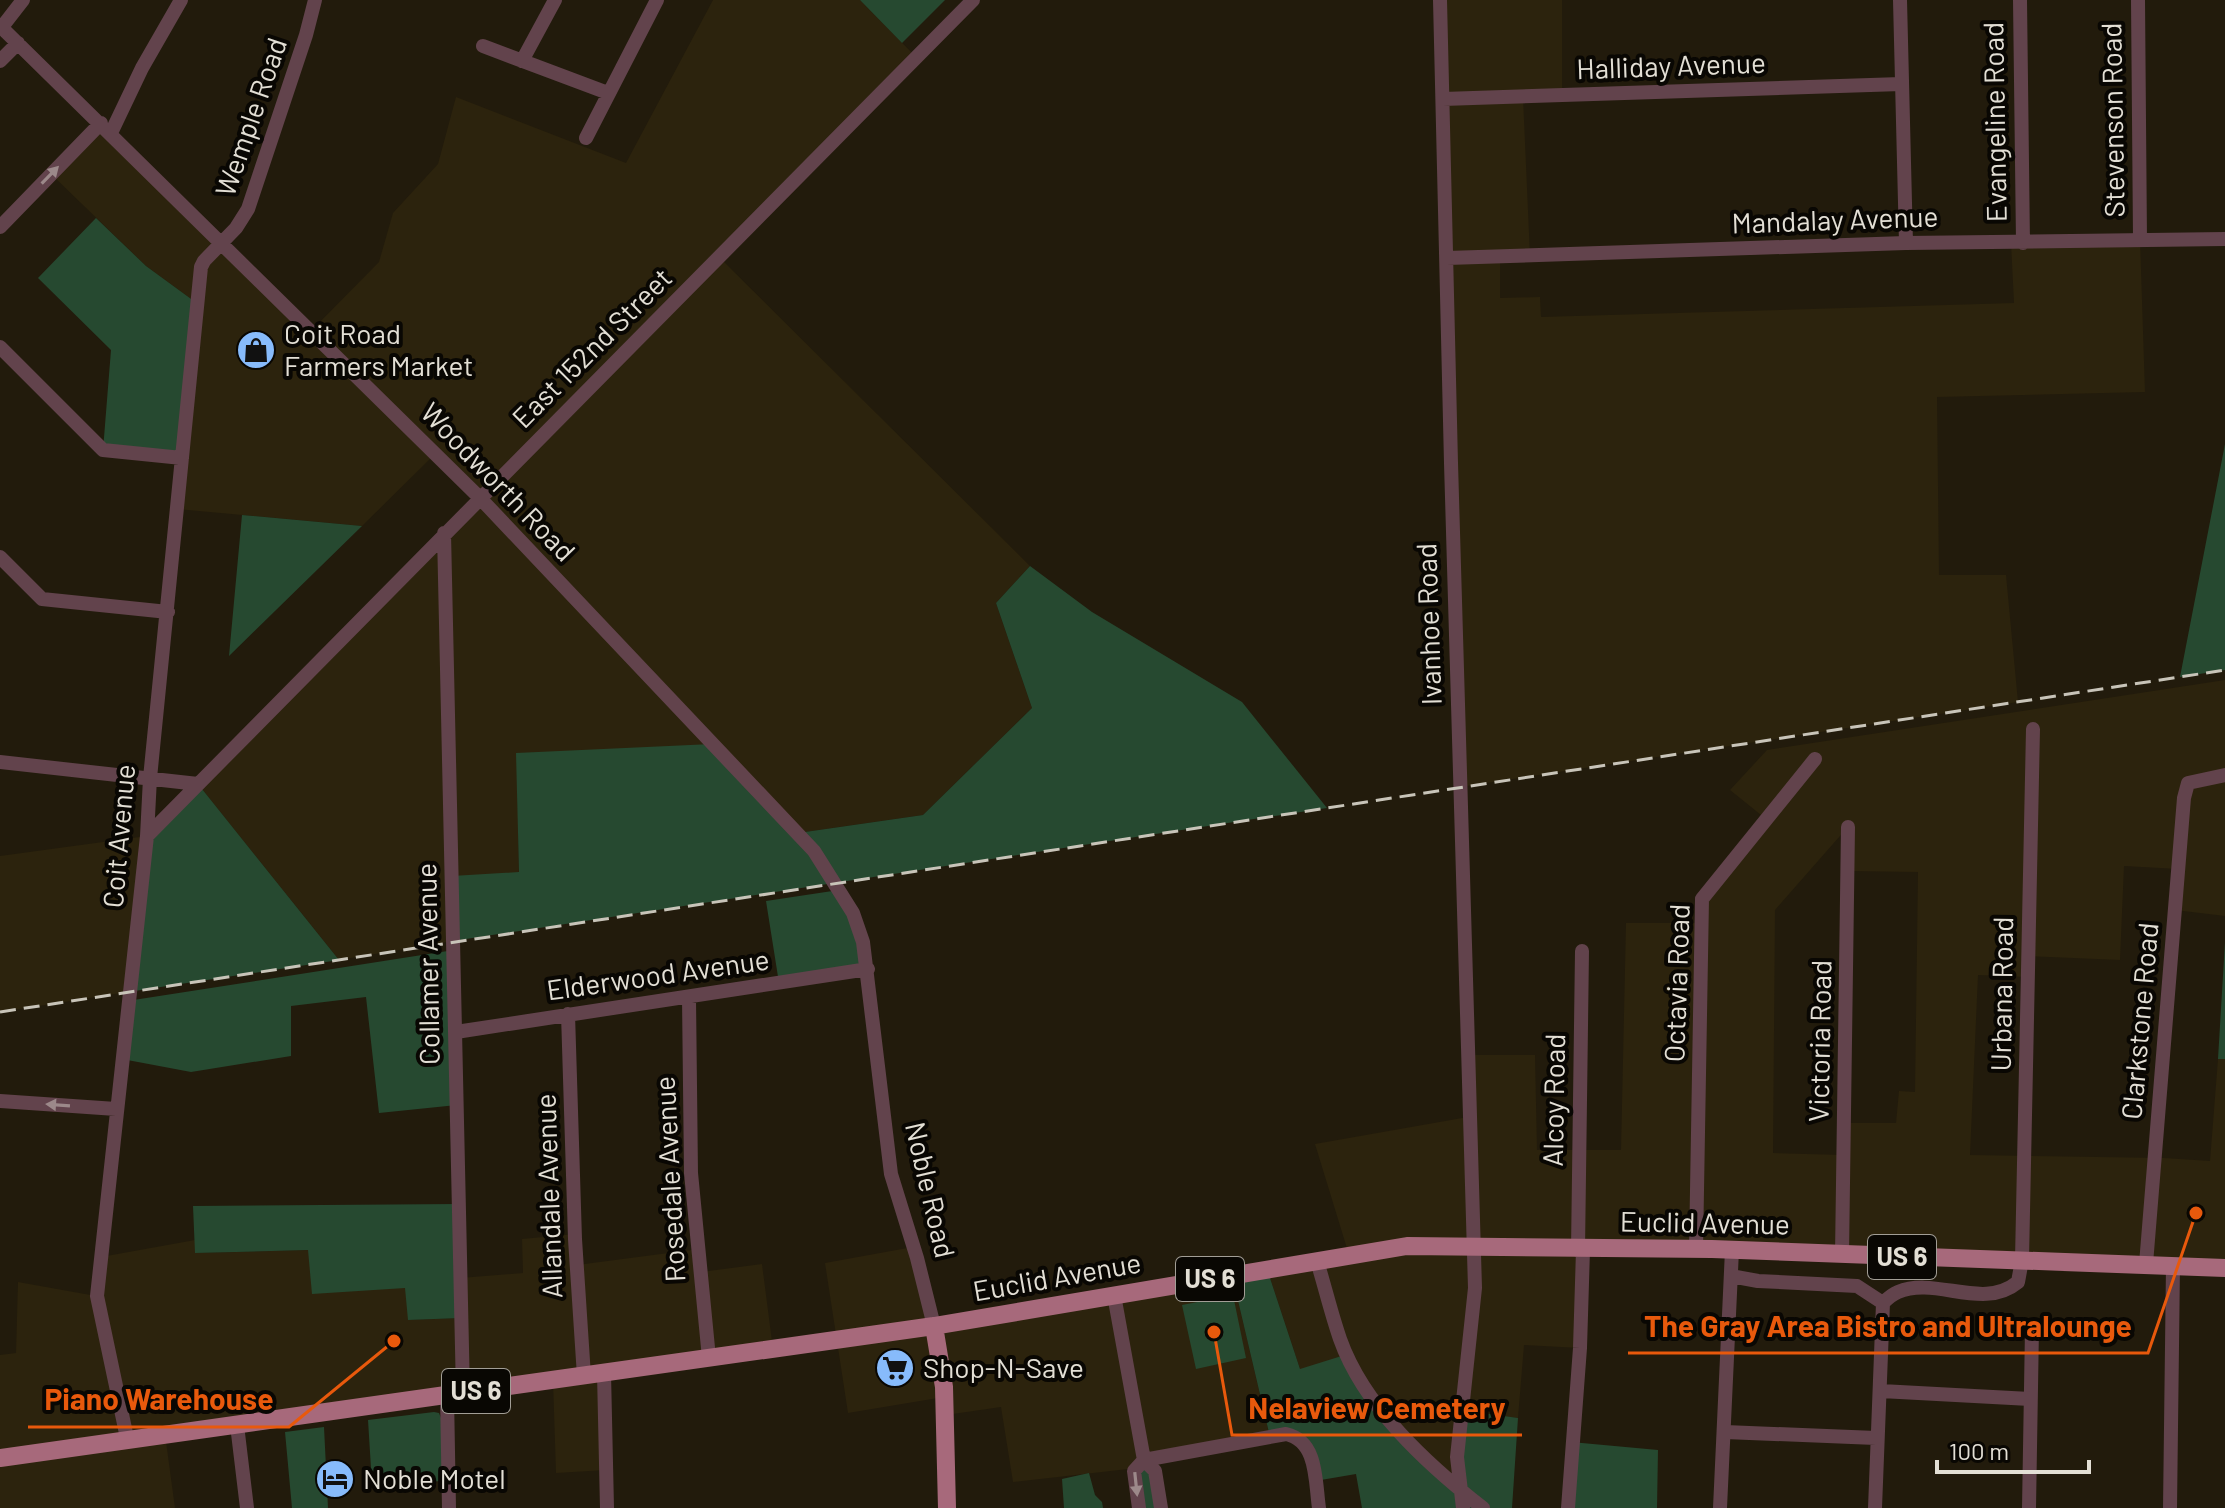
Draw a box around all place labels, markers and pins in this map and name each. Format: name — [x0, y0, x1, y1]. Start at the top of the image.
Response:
place label: Coit Road Farmers Market — [284, 316, 474, 382]
shop icon: Coit Road Farmers Market — [235, 329, 277, 371]
callout: The Gray Area Bistro and Ultralounge — [1628, 1299, 2148, 1353]
supermarket icon: Shop-N-Save — [874, 1347, 916, 1389]
place label: Shop-N-Save — [923, 1350, 1084, 1384]
callout: Piano Warehouse — [28, 1373, 289, 1427]
callout: Nelaview Cemetery — [1232, 1381, 1522, 1435]
hotel icon: Noble Motel — [314, 1458, 356, 1500]
place label: Noble Motel — [363, 1461, 506, 1495]

